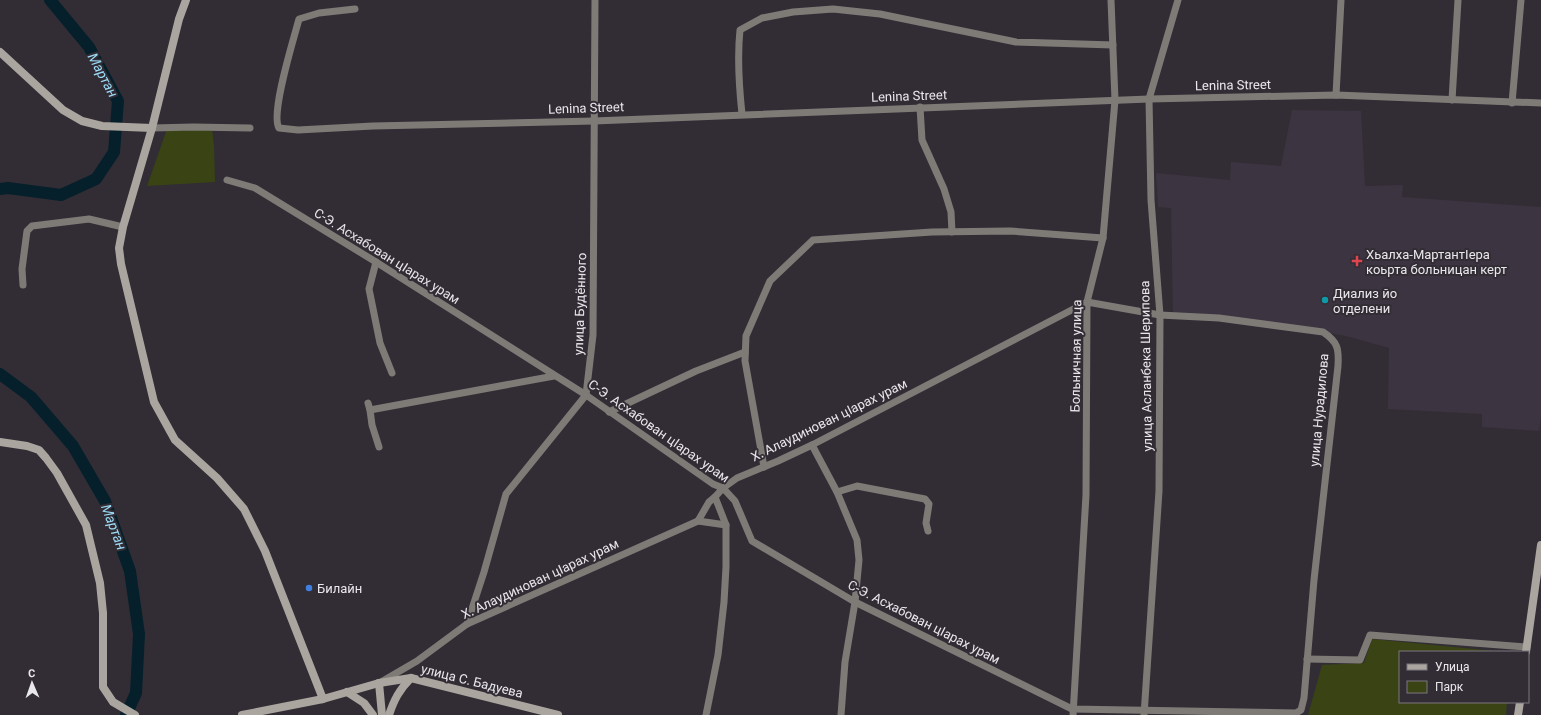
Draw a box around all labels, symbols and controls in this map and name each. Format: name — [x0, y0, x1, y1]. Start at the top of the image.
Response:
water label: Мартан — [85, 50, 121, 100]
street label: Lenina Street — [1195, 77, 1271, 93]
street label: Lenina Street — [871, 87, 947, 105]
street label: Lenina Street — [548, 99, 624, 117]
street label: С-Э. Асхабован цIарах урам — [312, 205, 462, 307]
place label: Хьалха-МартантIера коьрта больницан керт — [1366, 247, 1507, 277]
street label: улица Будённого — [571, 252, 589, 356]
marker: Хьалха-МартантIера коьрта больницан керт — [1351, 255, 1363, 267]
street label: улица Асланбека Шерипова — [1137, 280, 1155, 452]
place label: Диализ йо отделени — [1333, 286, 1397, 316]
marker: Диализ йо отделени — [1320, 295, 1330, 305]
street label: Больничная улица — [1068, 299, 1084, 413]
street label: улица Нурадилова — [1307, 353, 1331, 467]
street label: С-Э. Асхабован цIарах урам — [586, 376, 732, 486]
street label: Х. Алаудинован цIарах урам — [749, 376, 909, 464]
water label: Мартан — [98, 502, 130, 552]
street label: Х. Алаудинован цIарах урам — [459, 536, 621, 622]
street label: С-Э. Асхабован цIарах урам — [845, 577, 1003, 667]
place label: Билайн — [317, 581, 362, 596]
marker: Билайн — [304, 583, 314, 593]
legend — [1399, 651, 1529, 703]
text: Улица — [1435, 660, 1470, 674]
street label: улица С. Бадуева — [419, 661, 525, 701]
north arrow — [12, 663, 52, 703]
text: С — [28, 667, 35, 680]
text: Парк — [1435, 680, 1464, 694]

